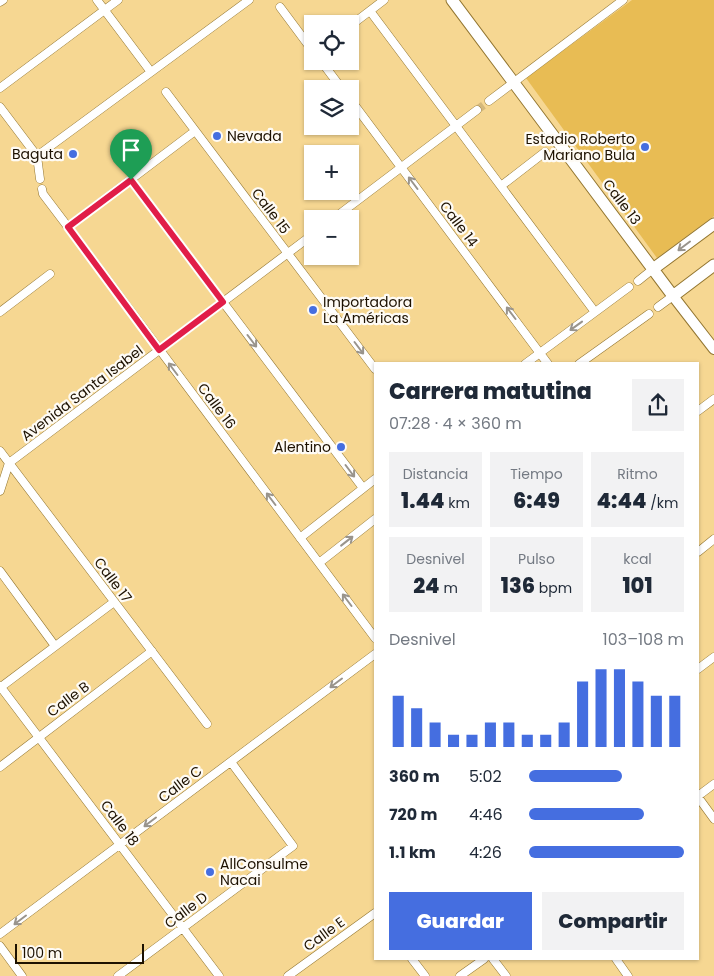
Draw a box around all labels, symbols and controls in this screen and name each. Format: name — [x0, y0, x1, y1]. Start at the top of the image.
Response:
map controls — [304, 15, 359, 265]
button: locate — [304, 15, 359, 70]
button: layers — [304, 80, 359, 135]
place label: Nevada — [227, 126, 282, 146]
pin — [110, 129, 152, 180]
place label: Estadio Roberto Mariano Bula — [525, 129, 635, 165]
marker: Nevada — [211, 130, 223, 142]
icon: arrive — [117, 136, 145, 164]
marker: Estadio Roberto Mariano Bula — [639, 141, 651, 153]
place label: Baguta — [12, 144, 63, 164]
button: + — [304, 145, 359, 200]
marker: Baguta — [67, 148, 79, 160]
street label: Calle 13 — [598, 175, 646, 229]
one-way arrow — [408, 177, 419, 190]
street label: Calle 15 — [247, 184, 295, 238]
street label: Calle 14 — [435, 197, 483, 251]
button: − — [304, 210, 359, 265]
one-way arrow — [678, 241, 691, 252]
place label: Importadora La Américas — [323, 292, 412, 328]
marker: Importadora La Américas — [307, 304, 319, 316]
one-way arrow — [506, 306, 516, 320]
one-way arrow — [569, 321, 583, 331]
one-way arrow — [247, 334, 258, 347]
street label: Avenida Santa Isabel — [17, 341, 147, 445]
one-way arrow — [354, 341, 364, 355]
one-way arrow — [168, 362, 178, 376]
text: Carrera matutina — [389, 376, 592, 407]
street label: Calle 16 — [193, 379, 241, 433]
button: share — [632, 379, 684, 431]
text: 07:28 · 4 × 360 m — [389, 412, 522, 435]
place label: Alentino — [274, 437, 331, 457]
marker: Alentino — [335, 441, 347, 453]
one-way arrow — [345, 464, 355, 478]
text: Distancia — [403, 464, 468, 484]
text: Tiempo — [510, 464, 563, 484]
text: Ritmo — [617, 464, 658, 484]
text: 1.44 — [401, 486, 445, 515]
text: 6:49 — [513, 486, 560, 515]
text: 4:44 — [597, 486, 646, 515]
one-way arrow — [265, 493, 276, 506]
text: km — [445, 493, 470, 513]
text: /km — [646, 493, 678, 513]
one-way arrow — [340, 535, 353, 546]
text: Desnivel — [406, 549, 465, 569]
text: Pulso — [518, 549, 555, 569]
text: kcal — [623, 549, 652, 569]
street label: Calle 17 — [89, 553, 137, 607]
text: 24 — [413, 571, 440, 600]
text: 136 — [501, 571, 535, 600]
text: 101 — [622, 571, 653, 600]
text: m — [440, 578, 458, 598]
text: bpm — [535, 578, 572, 598]
one-way arrow — [342, 593, 352, 607]
text: Desnivel — [389, 628, 456, 651]
text: 103–108 m — [603, 628, 684, 651]
street label: Calle B — [43, 677, 93, 721]
one-way arrow — [329, 678, 343, 688]
street label: Calle C — [154, 761, 206, 807]
text: 360 m — [389, 765, 440, 788]
text: 5:02 — [469, 765, 502, 788]
street label: Calle 18 — [96, 796, 144, 850]
text: 720 m — [389, 803, 437, 826]
text: 4:46 — [469, 803, 503, 826]
one-way arrow — [144, 817, 157, 828]
text: 1.1 km — [389, 841, 436, 864]
text: 4:26 — [469, 841, 502, 864]
place label: AllConsulme Nacai — [220, 854, 308, 890]
marker: AllConsulme Nacai — [204, 866, 216, 878]
street label: Calle D — [160, 887, 212, 933]
button: Guardar — [389, 892, 532, 950]
button: Compartir — [542, 892, 684, 950]
street label: Calle E — [299, 912, 349, 956]
one-way arrow — [14, 914, 27, 925]
scale bar — [15, 941, 144, 964]
text: 100 m — [22, 943, 62, 963]

